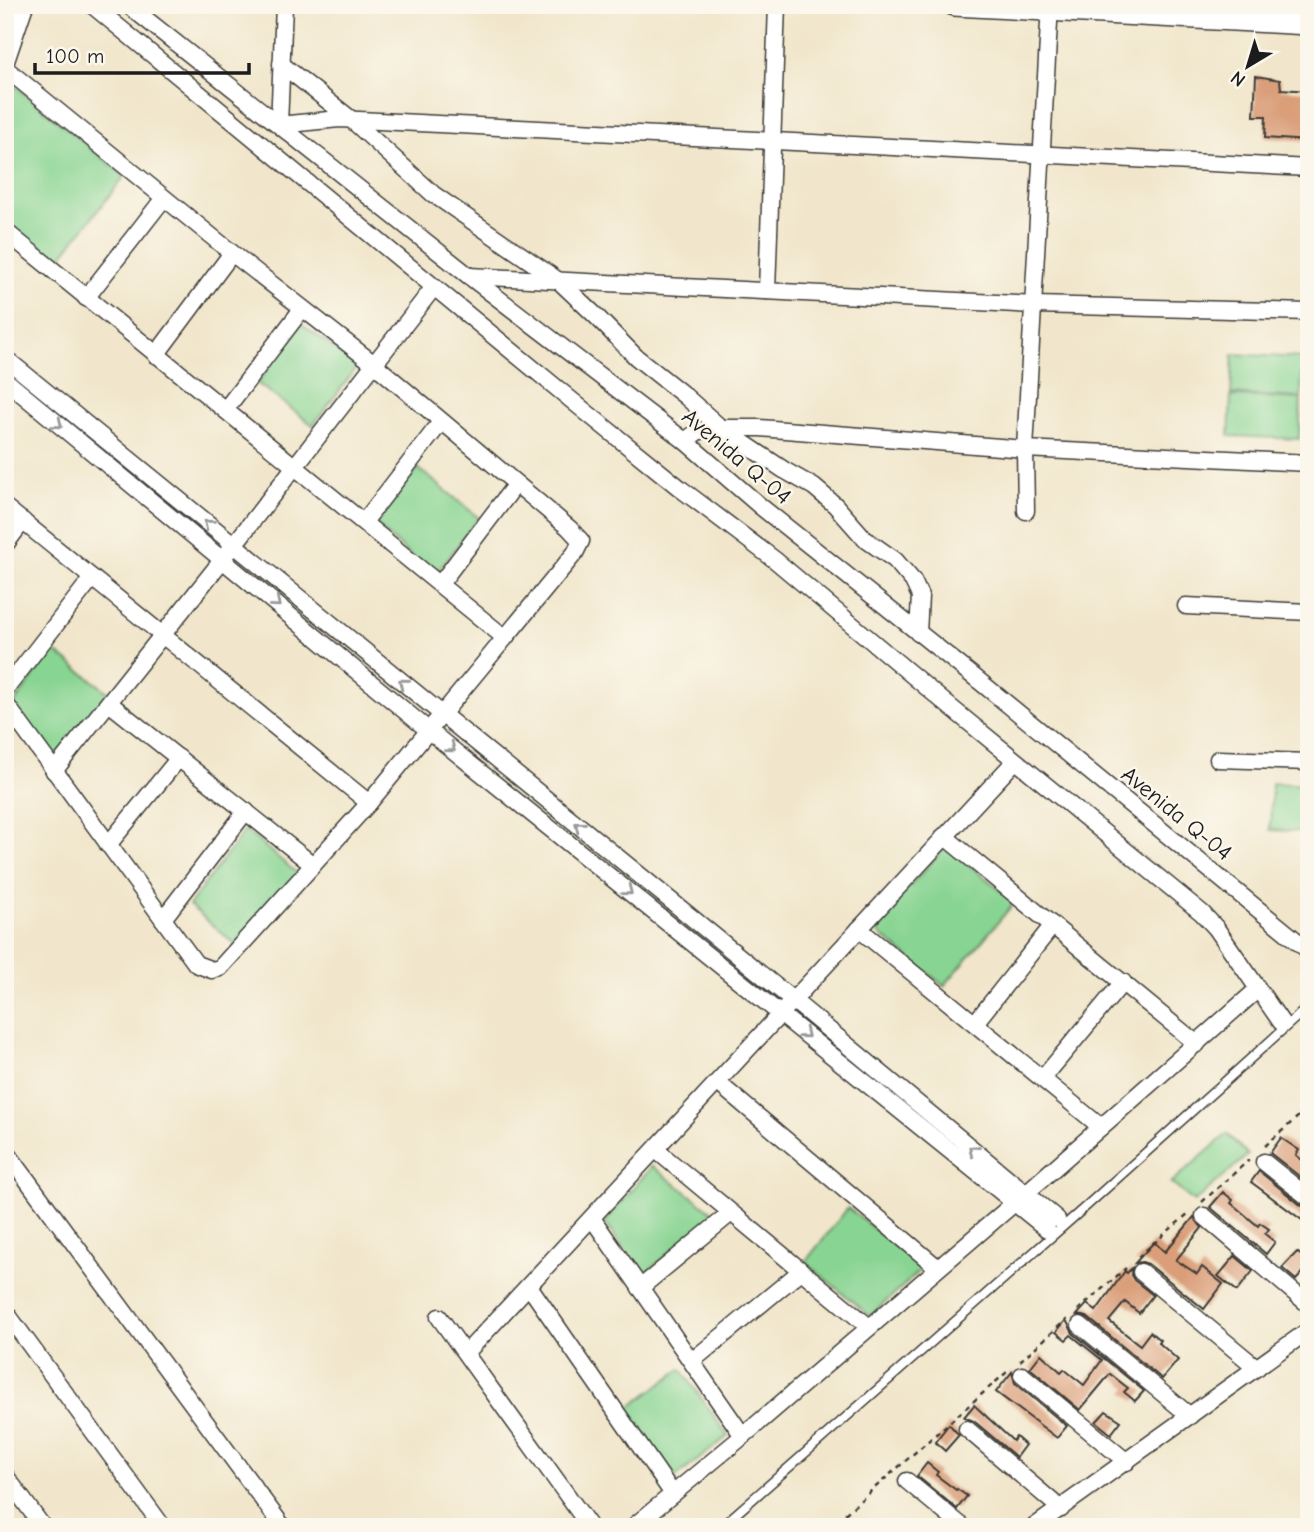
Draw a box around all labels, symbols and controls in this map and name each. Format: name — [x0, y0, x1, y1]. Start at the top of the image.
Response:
scale bar — [35, 32, 248, 76]
north arrow — [1212, 32, 1282, 102]
text: 100 m — [46, 44, 104, 68]
text: N — [1226, 66, 1250, 91]
street label: Avenida Q-04 — [677, 403, 797, 510]
one-way arrow — [50, 415, 62, 428]
one-way arrow — [204, 519, 216, 532]
one-way arrow — [267, 595, 280, 607]
one-way arrow — [399, 679, 411, 692]
one-way arrow — [443, 740, 456, 752]
street label: Avenida Q-04 — [1116, 761, 1237, 866]
one-way arrow — [574, 822, 586, 835]
one-way arrow — [619, 883, 632, 895]
one-way arrow — [797, 1026, 809, 1039]
one-way arrow — [969, 1146, 982, 1158]

